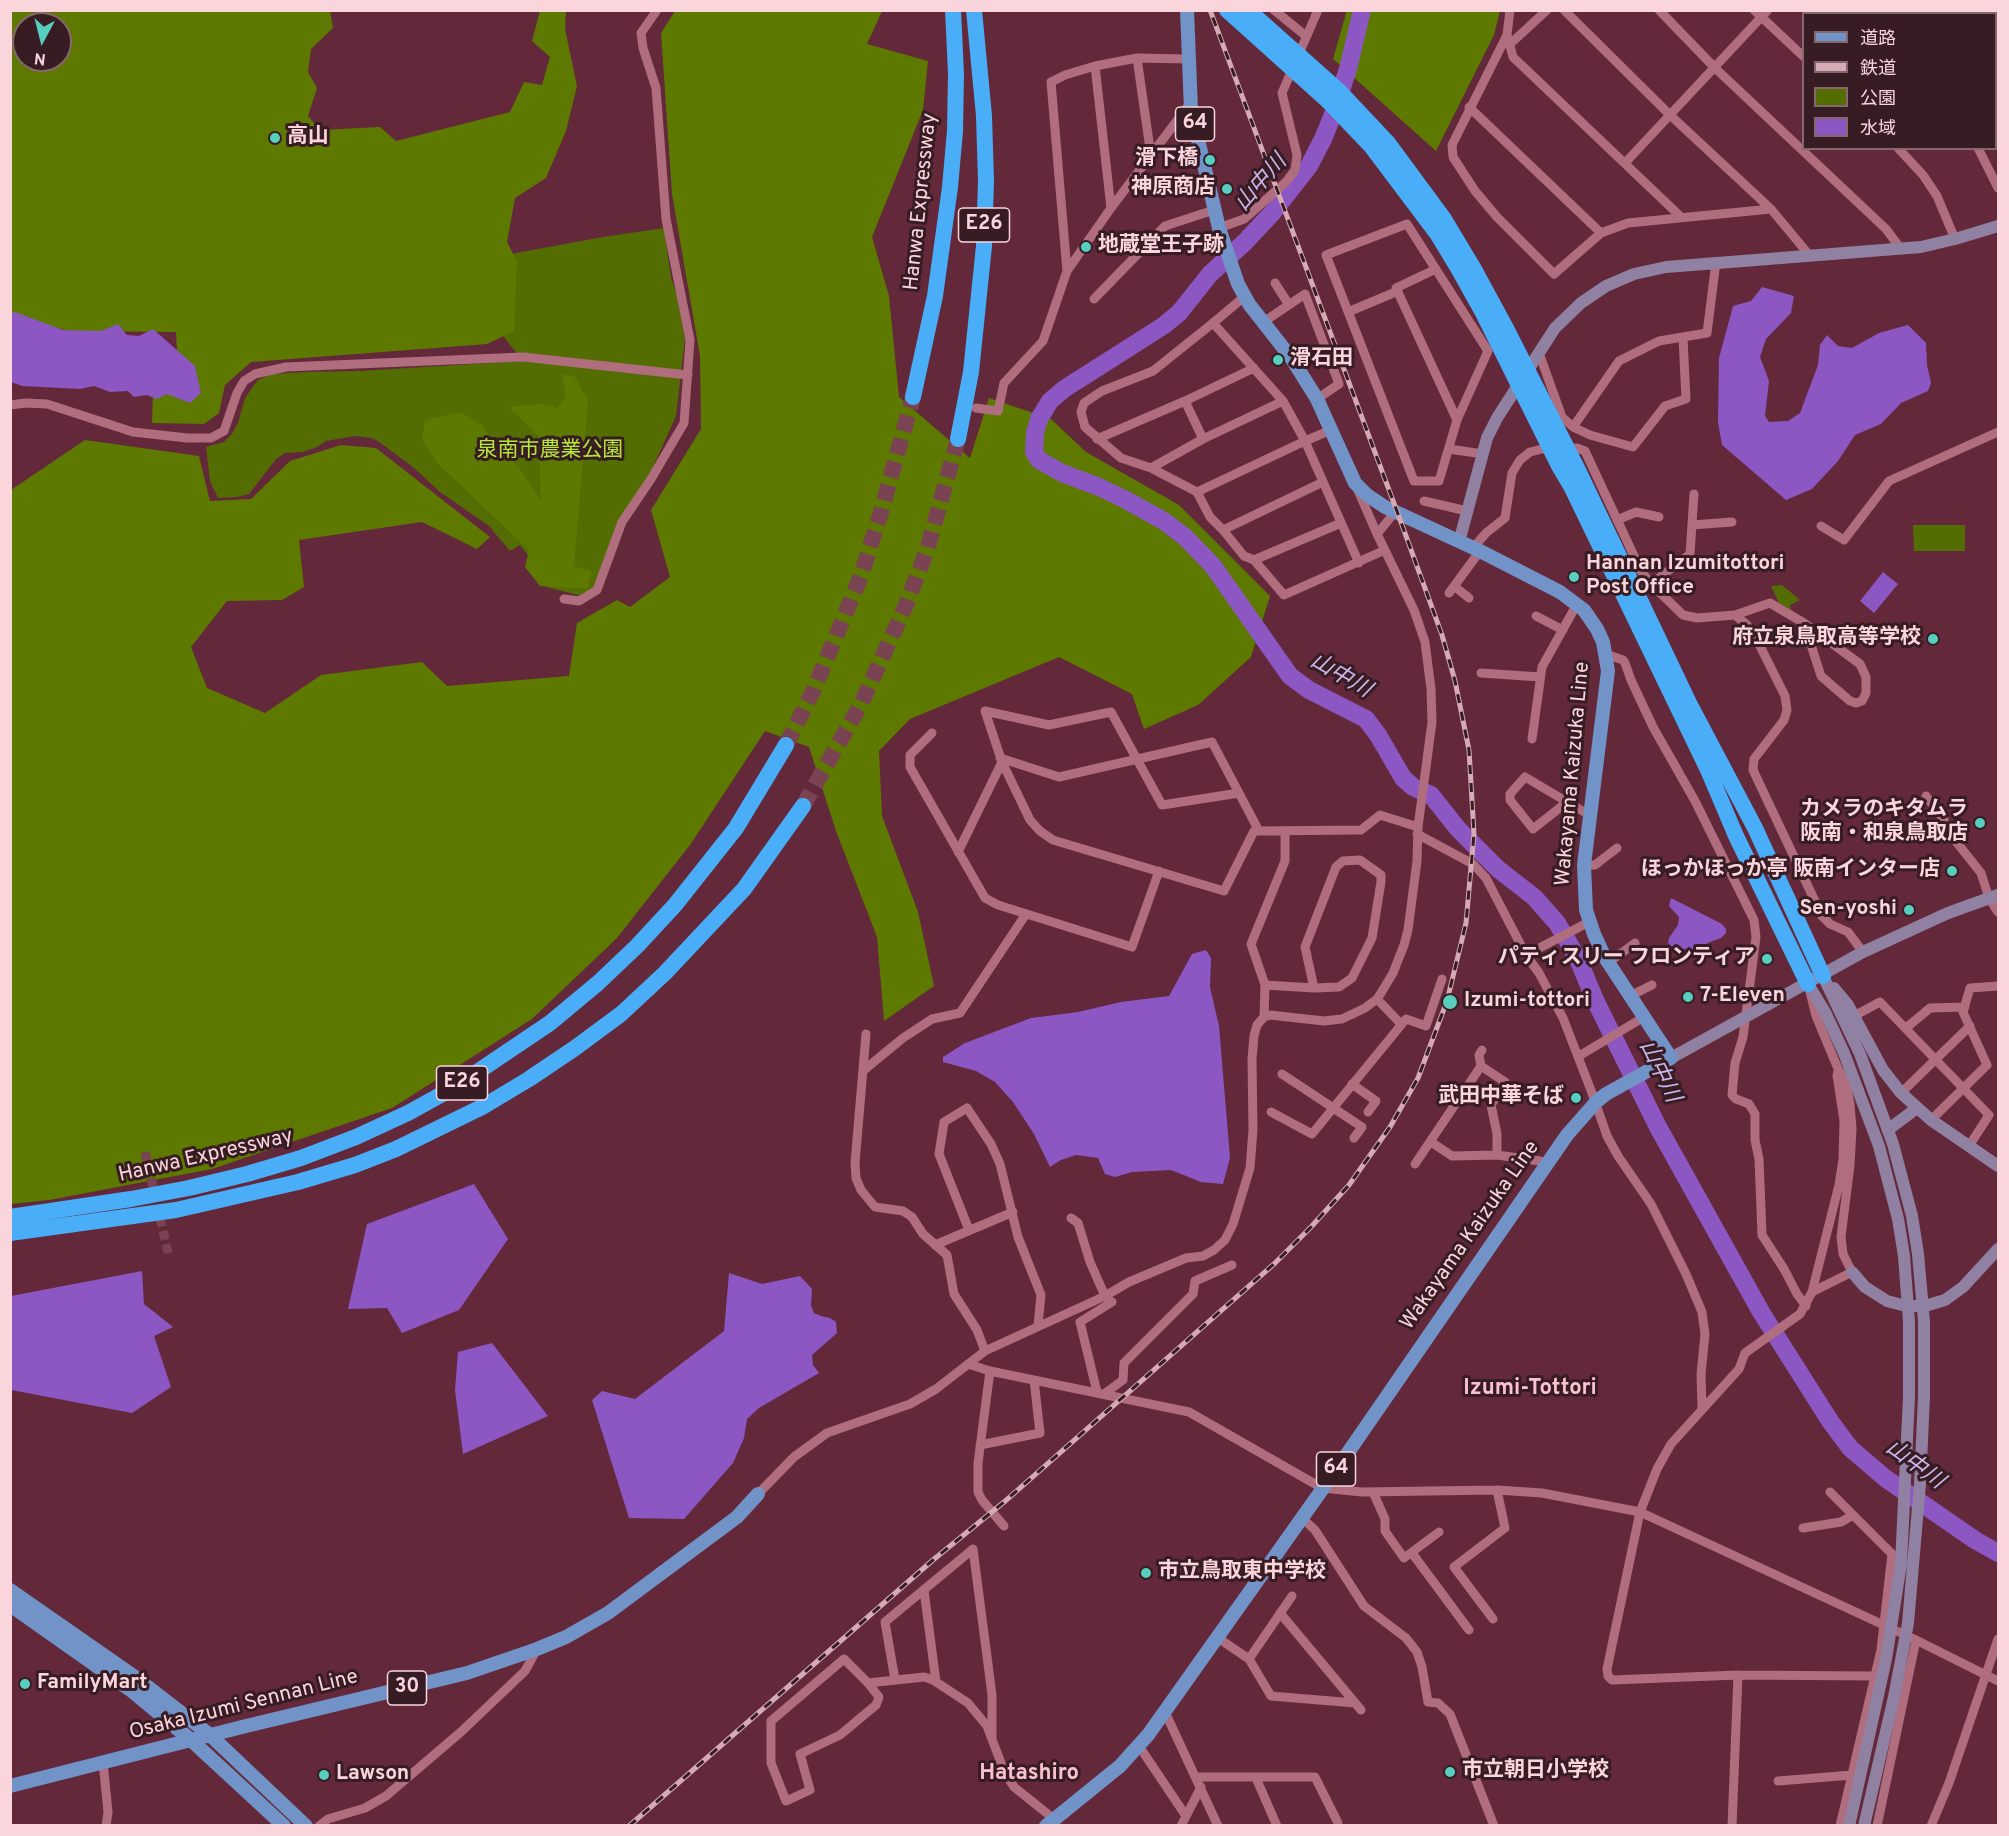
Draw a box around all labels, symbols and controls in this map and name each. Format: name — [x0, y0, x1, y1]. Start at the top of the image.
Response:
north arrow — [12, 12, 72, 72]
legend — [1802, 12, 1997, 150]
text: 道路 — [1860, 28, 1896, 51]
text: N — [33, 47, 47, 69]
text: 鉄道 — [1860, 58, 1896, 81]
text: 公園 — [1860, 88, 1896, 111]
road number: 64 — [1176, 107, 1214, 141]
street label: Hanwa Expressway — [900, 112, 944, 292]
text: 水域 — [1860, 118, 1896, 141]
place label: 高山 — [287, 125, 329, 151]
marker: 高山 — [268, 131, 282, 145]
place label: 滑下橋 — [1135, 147, 1198, 173]
water label: 山中川 — [1230, 150, 1294, 218]
marker: 滑下橋 — [1203, 153, 1217, 167]
place label: 神原商店 — [1131, 176, 1215, 202]
marker: 神原商店 — [1220, 182, 1234, 196]
road number: E26 — [958, 208, 1010, 242]
place label: 地蔵堂王子跡 — [1098, 234, 1224, 260]
marker: 地蔵堂王子跡 — [1079, 240, 1093, 254]
place label: 滑石田 — [1290, 347, 1353, 373]
marker: 滑石田 — [1271, 353, 1285, 367]
park label: 泉南市農業公園 — [477, 439, 623, 465]
place label: Hannan Izumitottori Post Office — [1586, 552, 1785, 602]
marker: Hannan Izumitottori Post Office — [1567, 570, 1581, 584]
place label: 府立泉鳥取高等学校 — [1732, 626, 1921, 652]
marker: 府立泉鳥取高等学校 — [1926, 632, 1940, 646]
water label: 山中川 — [1305, 649, 1375, 705]
street label: Wakayama Kaizuka Line — [1552, 661, 1596, 887]
place label: カメラのキタムラ 阪南・和泉鳥取店 — [1800, 798, 1968, 848]
marker: カメラのキタムラ 阪南・和泉鳥取店 — [1973, 816, 1987, 830]
place label: ほっかほっか亭 阪南インター店 — [1641, 858, 1940, 884]
marker: ほっかほっか亭 阪南インター店 — [1945, 864, 1959, 878]
place label: Sen-yoshi — [1800, 897, 1897, 923]
marker: Sen-yoshi — [1902, 903, 1916, 917]
place label: パティスリー フロンティア — [1498, 946, 1755, 972]
marker: パティスリー フロンティア — [1760, 952, 1774, 966]
place label: 7-Eleven — [1700, 984, 1785, 1010]
place label: Izumi-tottori — [1464, 989, 1590, 1015]
marker: 7-Eleven — [1681, 990, 1695, 1004]
marker: Izumi-tottori — [1441, 993, 1459, 1011]
water label: 山中川 — [1632, 1037, 1684, 1107]
road number: E26 — [436, 1066, 488, 1100]
place label: 武田中華そば — [1438, 1085, 1564, 1111]
marker: 武田中華そば — [1569, 1091, 1583, 1105]
street label: Hanwa Expressway — [116, 1125, 296, 1189]
street label: Wakayama Kaizuka Line — [1396, 1137, 1546, 1335]
district label: Izumi-Tottori — [1463, 1377, 1597, 1403]
water label: 山中川 — [1880, 1436, 1948, 1496]
road number: 64 — [1316, 1452, 1356, 1486]
place label: 市立鳥取東中学校 — [1158, 1560, 1326, 1586]
marker: 市立鳥取東中学校 — [1139, 1566, 1153, 1580]
street label: Osaka Izumi Sennan Line — [127, 1665, 361, 1747]
place label: FamilyMart — [37, 1671, 147, 1697]
road number: 30 — [388, 1671, 426, 1705]
marker: FamilyMart — [18, 1677, 32, 1691]
place label: 市立朝日小学校 — [1462, 1759, 1609, 1785]
place label: Lawson — [336, 1762, 409, 1788]
district label: Hatashiro — [979, 1762, 1079, 1788]
marker: 市立朝日小学校 — [1443, 1765, 1457, 1779]
marker: Lawson — [317, 1768, 331, 1782]

